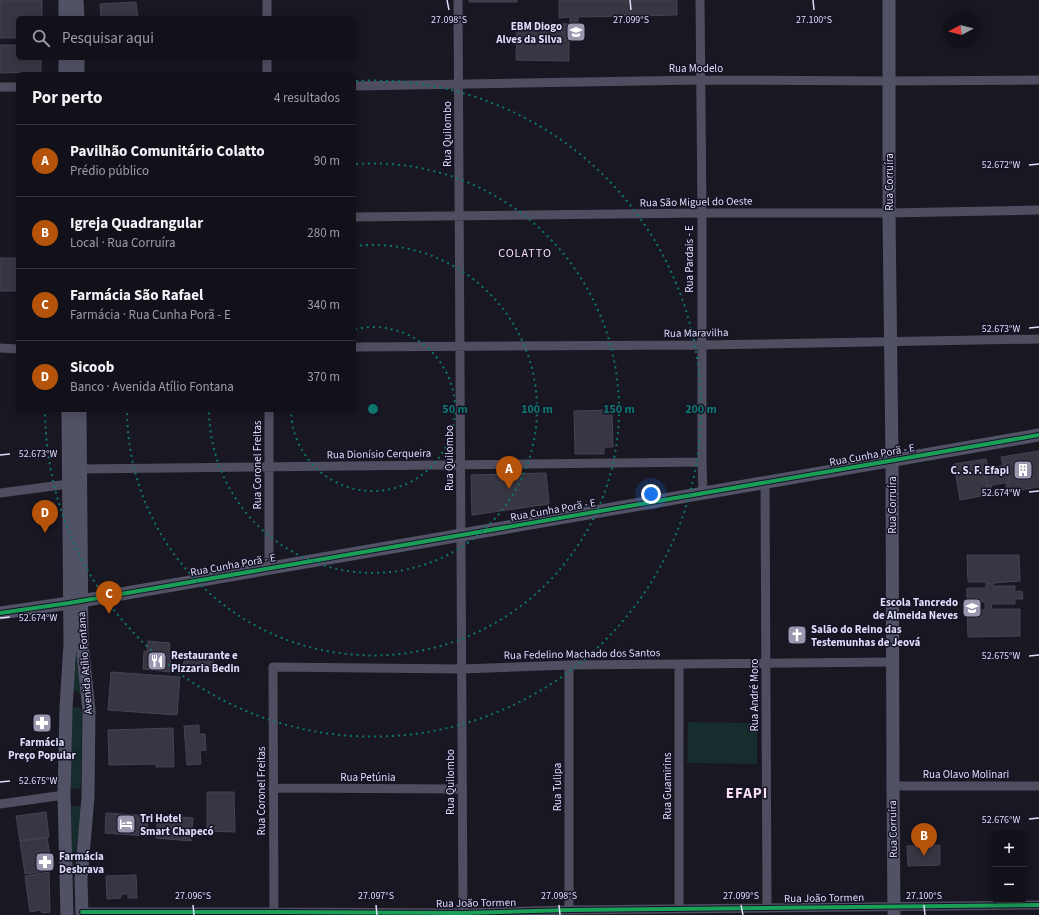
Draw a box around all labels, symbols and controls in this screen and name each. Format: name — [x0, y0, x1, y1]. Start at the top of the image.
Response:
north arrow — [943, 12, 979, 48]
text: 27.098°S — [431, 13, 467, 27]
text: 27.099°S — [613, 13, 649, 27]
text: 27.100°S — [796, 13, 832, 27]
search box — [16, 16, 356, 60]
place label: EBM Diogo Alves da Silva — [495, 19, 562, 47]
school or university icon: EBM Diogo Alves da Silva — [565, 21, 587, 43]
icon: search — [30, 27, 52, 49]
text: Pesquisar aqui — [62, 28, 154, 49]
street label: Rua Modelo — [669, 61, 723, 76]
text: Por perto — [32, 86, 102, 110]
text: 4 resultados — [274, 89, 340, 107]
street label: Rua Quilombo — [440, 101, 455, 167]
text: Pavilhão Comunitário Colatto — [70, 141, 265, 162]
text: A — [41, 152, 49, 170]
text: 90 m — [314, 152, 340, 170]
street label: Rua Corruíra — [882, 153, 897, 211]
text: 52.672°W — [982, 158, 1020, 172]
text: Prédio público — [70, 162, 149, 180]
street label: Rua São Miguel do Oeste — [640, 194, 753, 210]
text: Igreja Quadrangular — [70, 213, 203, 234]
text: B — [41, 224, 49, 242]
text: 280 m — [307, 224, 340, 242]
street label: Rua Pardais - E — [682, 225, 697, 293]
text: Local · Rua Corruíra — [70, 234, 175, 252]
district label: COLATTO — [498, 245, 552, 262]
text: Farmácia São Rafael — [70, 285, 203, 306]
text: C — [41, 296, 49, 314]
text: 340 m — [307, 296, 340, 314]
text: Farmácia · Rua Cunha Porã - E — [70, 306, 231, 324]
text: 52.673°W — [982, 322, 1020, 336]
street label: Rua Maravilha — [663, 325, 729, 341]
text: Sicoob — [70, 357, 114, 378]
text: D — [41, 368, 49, 386]
text: 370 m — [307, 368, 340, 386]
text: Banco · Avenida Atílio Fontana — [70, 378, 234, 396]
text: 50 m — [442, 401, 468, 418]
text: 100 m — [521, 401, 553, 418]
text: 150 m — [603, 401, 635, 418]
text: 200 m — [685, 401, 717, 418]
centre of rings — [366, 402, 380, 416]
street label: Rua Coronel Freitas — [250, 420, 265, 510]
street label: Rua Quilombo — [442, 425, 457, 491]
street label: Rua Cunha Porã - E — [828, 440, 916, 470]
street label: Rua Dionísio Cerqueira — [327, 446, 431, 462]
text: 52.673°W — [19, 447, 57, 461]
pin: A — [496, 456, 522, 489]
building icon: C. S. F. Efapi — [1012, 459, 1034, 481]
place label: C. S. F. Efapi — [951, 463, 1009, 478]
street label: Rua Corruíra — [885, 476, 900, 534]
your location — [641, 484, 661, 504]
text: 52.674°W — [982, 486, 1020, 500]
street label: Rua Cunha Porã - E — [509, 495, 597, 525]
pin: D — [32, 500, 58, 533]
street label: Rua Cunha Porã - E — [189, 550, 277, 580]
pin: C — [96, 581, 122, 614]
place label: Escola Tancredo de Almeida Neves — [873, 595, 958, 623]
school or university icon: Escola Tancredo de Almeida Neves — [961, 597, 983, 619]
text: 52.674°W — [19, 611, 57, 625]
street label: Avenida Atílio Fontana — [74, 611, 96, 715]
place label: Salão do Reino das Testemunhas de Jeová — [811, 622, 921, 650]
church icon: Salão do Reino das Testemunhas de Jeová — [786, 624, 808, 646]
street label: Rua Fedelino Machado dos Santos — [504, 645, 661, 663]
place label: Restaurante e Pizzaria Bedin — [171, 648, 240, 676]
text: 52.675°W — [982, 649, 1020, 663]
restaurant icon: Restaurante e Pizzaria Bedin — [146, 650, 168, 672]
street label: Rua André Moro — [747, 658, 762, 732]
pharmacy icon: Farmácia Preço Popular — [31, 712, 53, 734]
place label: Farmácia Preço Popular — [8, 735, 77, 763]
street label: Rua Coronel Freitas — [254, 746, 269, 836]
street label: Rua Quilombo — [443, 749, 458, 815]
street label: Rua Guamirins — [660, 752, 675, 820]
street label: Rua Tulipa — [550, 763, 565, 811]
street label: Rua Olavo Molinari — [923, 767, 1009, 782]
street label: Rua Petúnia — [340, 770, 396, 785]
text: 52.675°W — [19, 774, 57, 788]
district label: EFAPI — [726, 783, 768, 804]
street label: Rua Corruíra — [885, 800, 901, 858]
place label: Tri Hotel Smart Chapecó — [140, 811, 214, 839]
hotel icon: Tri Hotel Smart Chapecó — [115, 813, 137, 835]
text: 52.676°W — [982, 813, 1020, 827]
pin: B — [911, 823, 937, 856]
map controls — [991, 831, 1027, 903]
button: + — [991, 831, 1027, 867]
place label: Farmácia Desbrava — [59, 849, 104, 877]
pharmacy icon: Farmácia Desbrava — [34, 851, 56, 873]
button: − — [991, 867, 1027, 903]
text: 27.096°S — [175, 889, 211, 903]
text: 27.097°S — [358, 889, 394, 903]
text: 27.098°S — [541, 889, 577, 903]
text: 27.099°S — [723, 889, 759, 903]
text: 27.100°S — [906, 889, 942, 903]
street label: Rua João Tormen — [784, 890, 864, 906]
street label: Rua João Tormen — [436, 895, 516, 911]

